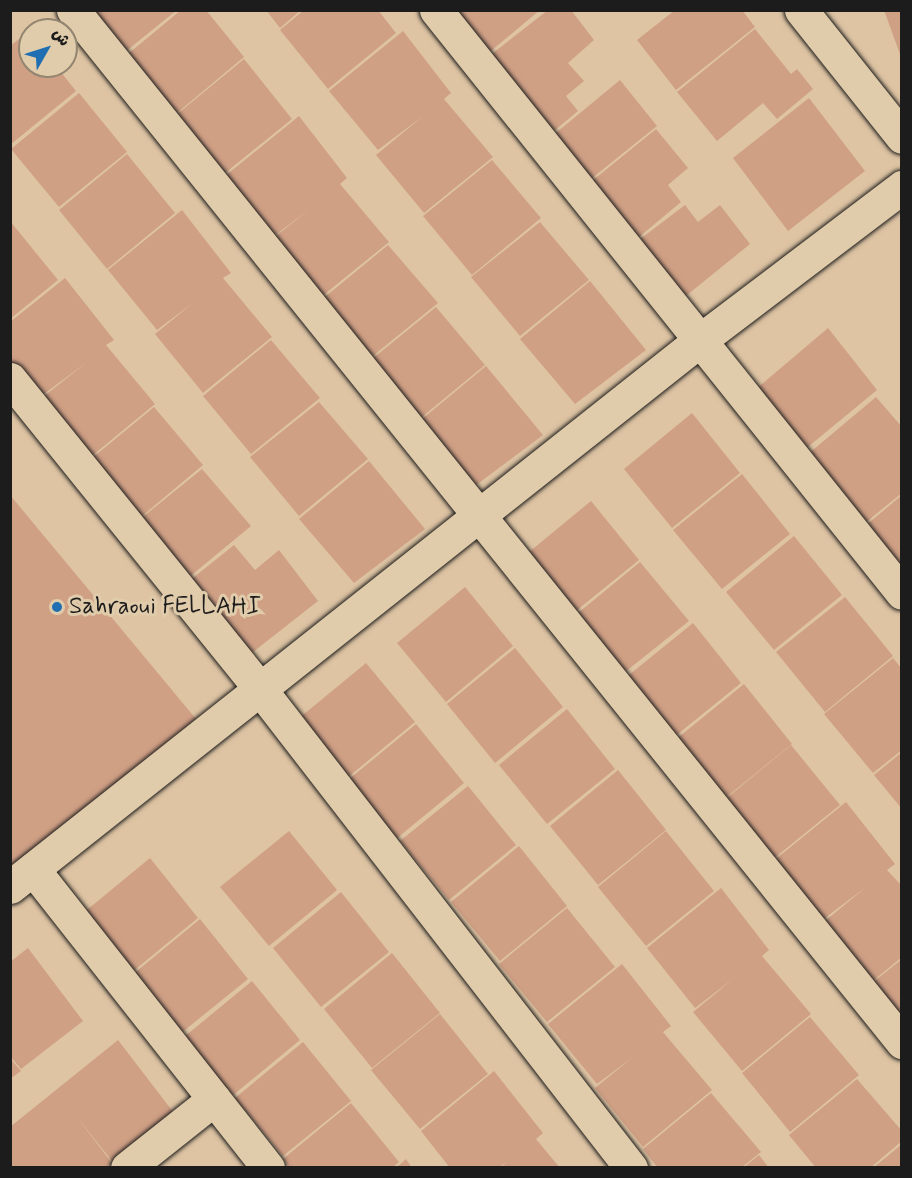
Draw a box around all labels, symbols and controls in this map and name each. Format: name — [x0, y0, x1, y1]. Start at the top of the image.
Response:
north arrow — [18, 18, 78, 78]
text: ش — [47, 24, 75, 51]
place label: Sahraoui FELLAHI — [69, 593, 254, 621]
marker: Sahraoui FELLAHI — [50, 600, 64, 614]

